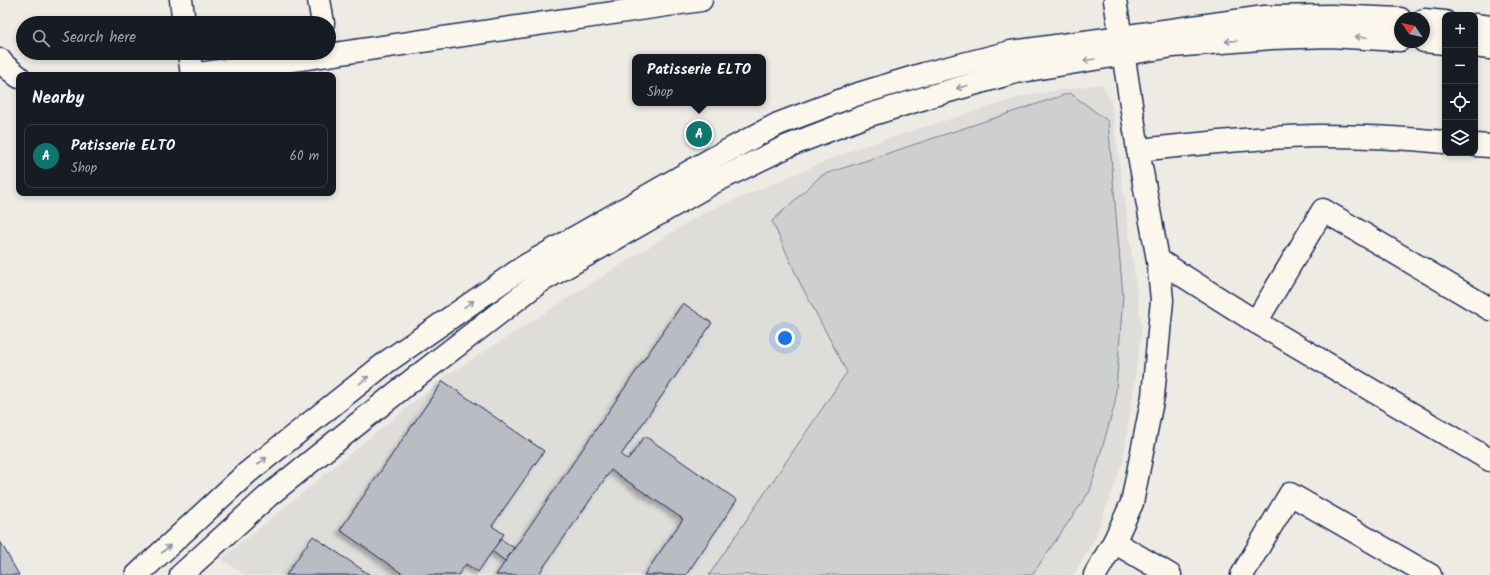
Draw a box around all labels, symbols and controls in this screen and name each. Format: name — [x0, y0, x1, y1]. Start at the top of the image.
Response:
north arrow — [1394, 12, 1430, 48]
map controls — [1442, 12, 1478, 156]
button: + — [1442, 12, 1478, 48]
search box — [16, 16, 336, 60]
text: Search here — [62, 26, 136, 50]
icon: search — [30, 27, 52, 49]
one-way arrow — [1355, 34, 1368, 41]
one-way arrow — [1225, 38, 1238, 45]
button: − — [1442, 48, 1478, 84]
popup — [632, 54, 766, 106]
one-way arrow — [1083, 56, 1096, 64]
text: Patisserie ELTO — [647, 58, 751, 82]
text: Shop — [647, 82, 673, 103]
one-way arrow — [955, 84, 968, 91]
button: locate — [1442, 84, 1478, 120]
text: Nearby — [32, 85, 84, 112]
pin: A — [686, 119, 712, 149]
button: layers — [1442, 120, 1478, 156]
text: Patisserie ELTO — [71, 134, 175, 158]
text: A — [42, 146, 50, 167]
text: 60 m — [290, 146, 319, 167]
text: Shop — [71, 158, 97, 179]
one-way arrow — [463, 300, 475, 308]
your location — [775, 328, 795, 348]
one-way arrow — [358, 376, 369, 385]
one-way arrow — [257, 457, 267, 466]
one-way arrow — [160, 544, 171, 553]

